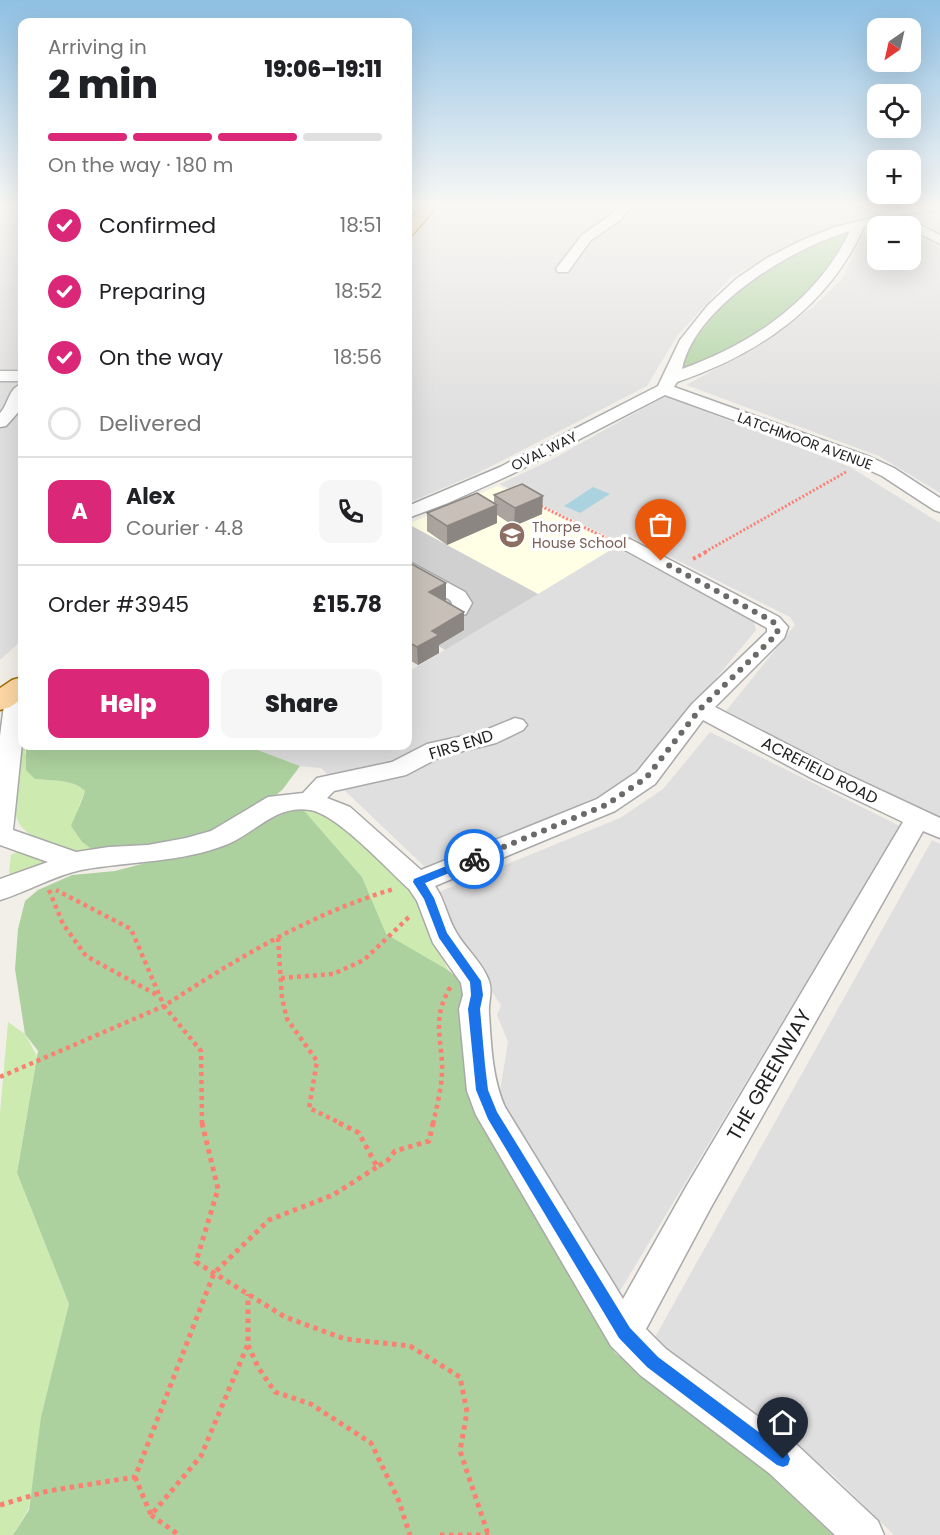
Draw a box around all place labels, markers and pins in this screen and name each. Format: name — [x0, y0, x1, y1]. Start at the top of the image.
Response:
pin — [635, 499, 686, 561]
place label: Thorpe House School — [532, 517, 626, 553]
school or university icon: Thorpe House School — [497, 520, 527, 550]
pin — [757, 1397, 808, 1459]

